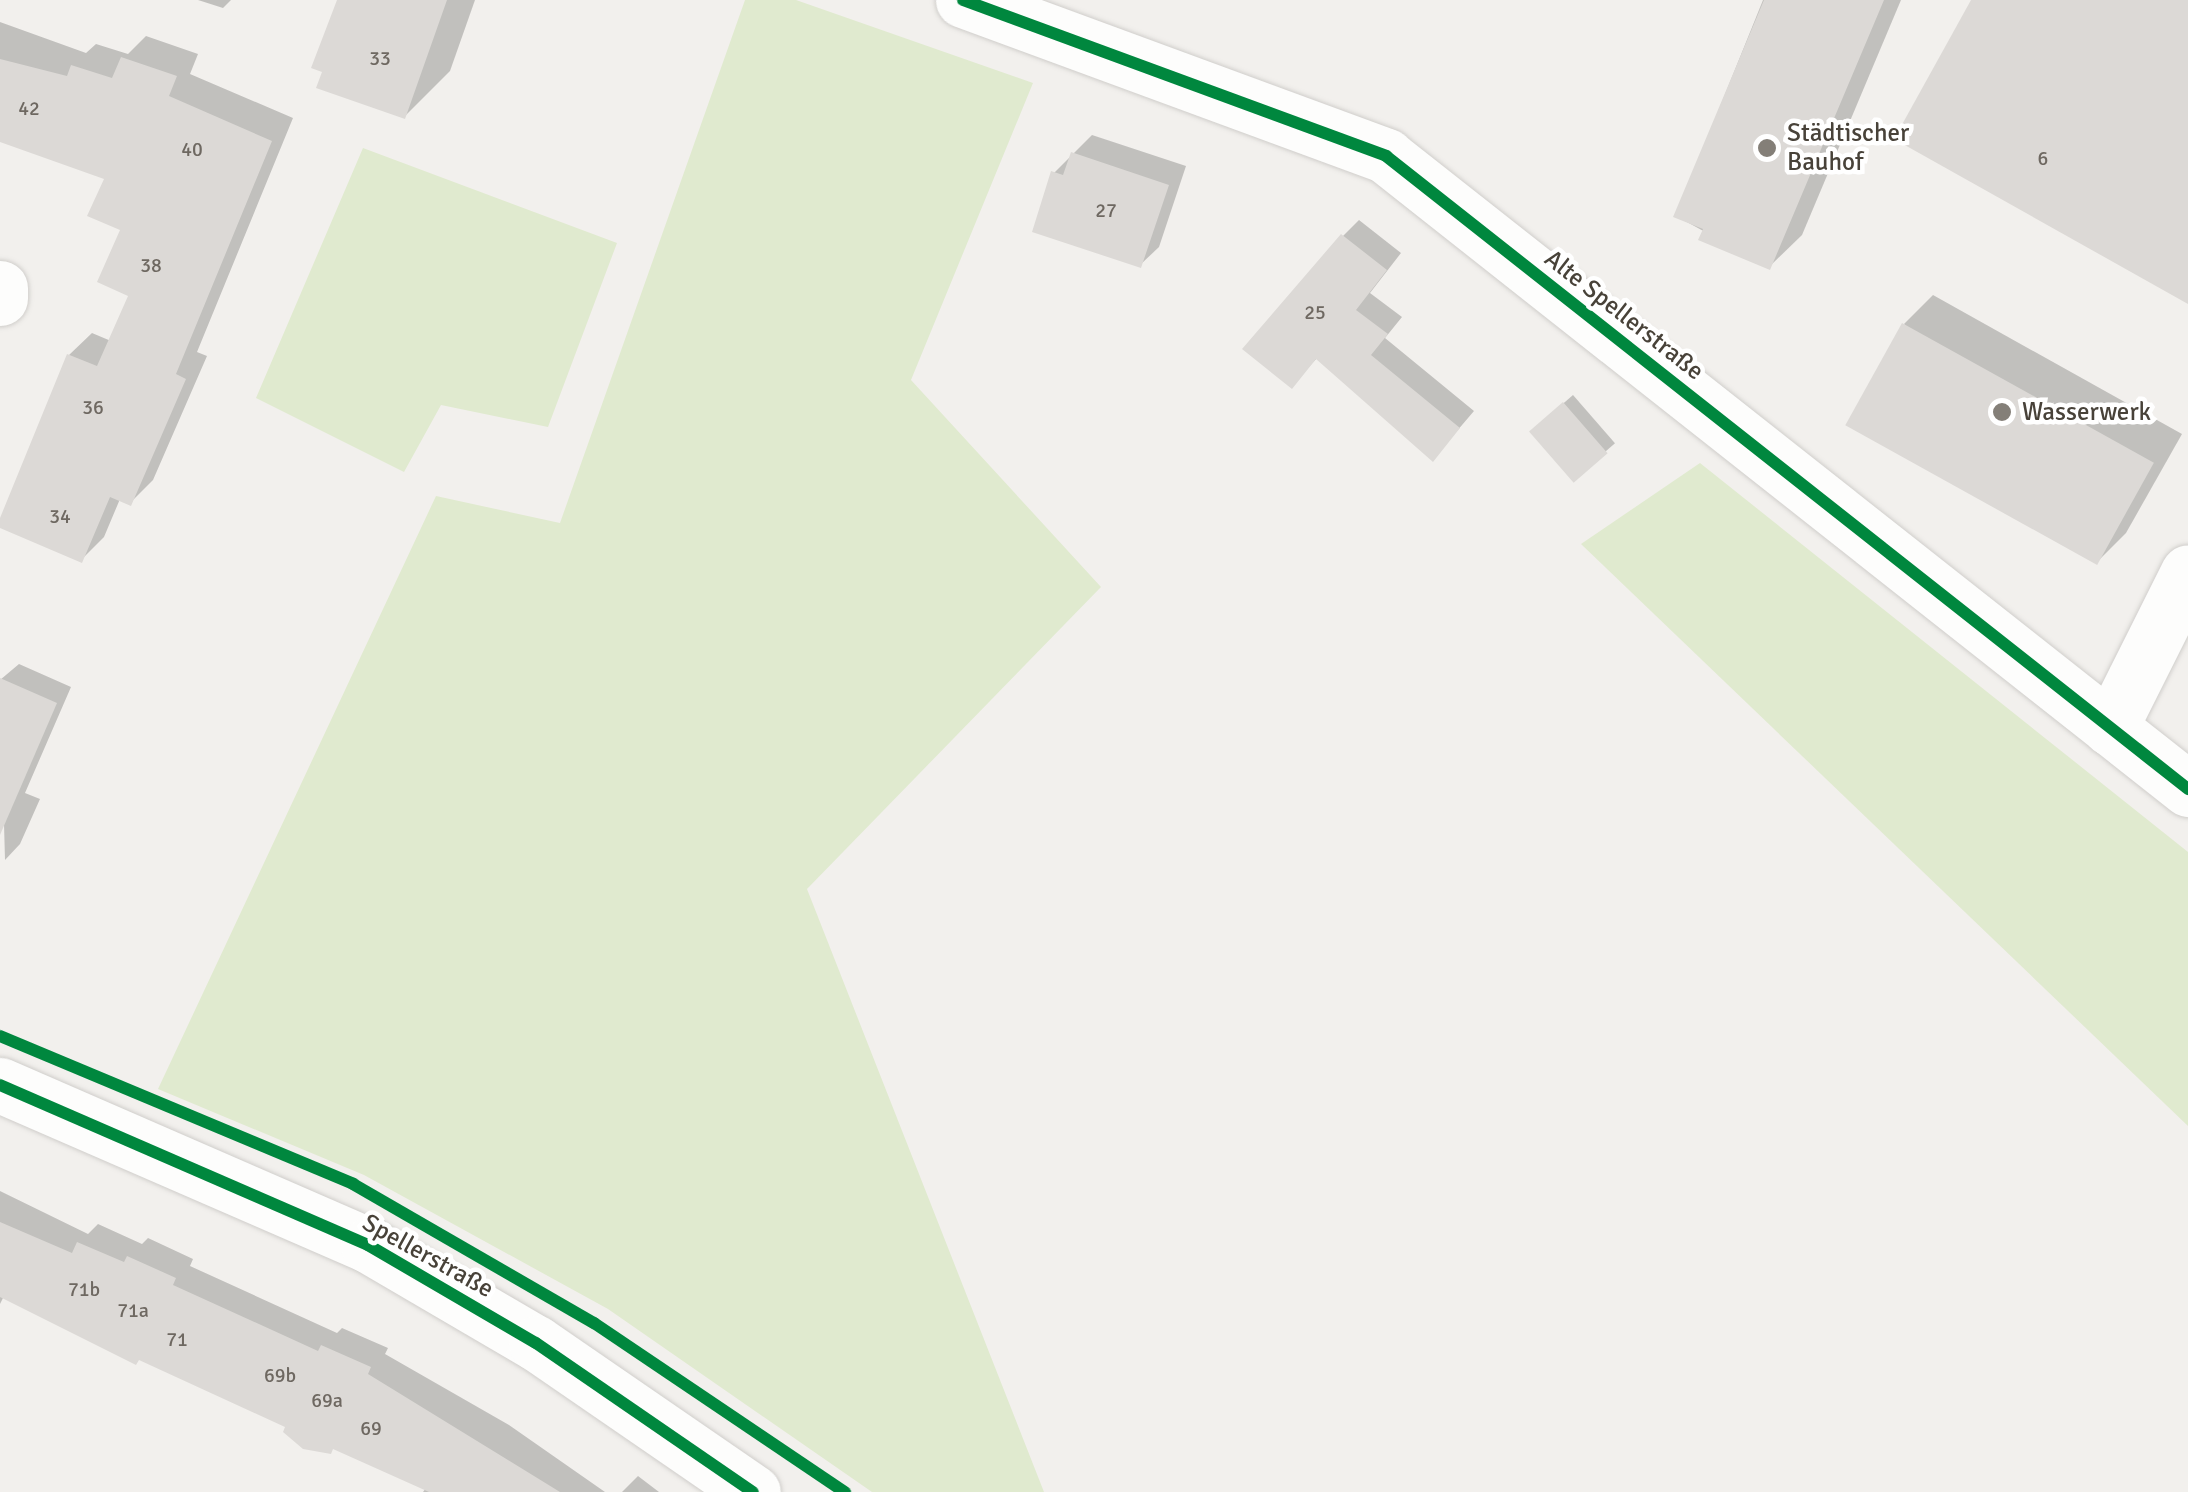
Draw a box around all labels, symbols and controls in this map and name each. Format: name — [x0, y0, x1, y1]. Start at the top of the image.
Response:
house number: 33 — [369, 46, 391, 70]
house number: 42 — [18, 96, 40, 120]
place label: Städtischer Bauhof — [1787, 119, 1909, 178]
house number: 40 — [181, 137, 203, 161]
marker: Städtischer Bauhof — [1756, 137, 1778, 159]
house number: 6 — [2038, 146, 2048, 170]
house number: 27 — [1095, 198, 1117, 222]
street label: Alte Spellerstraße — [1538, 244, 1710, 386]
house number: 38 — [140, 253, 162, 277]
house number: 25 — [1304, 300, 1326, 324]
house number: 36 — [82, 395, 104, 419]
place label: Wasserwerk — [2022, 397, 2151, 427]
marker: Wasserwerk — [1991, 401, 2013, 423]
house number: 34 — [49, 504, 71, 528]
street label: Spellerstraße — [357, 1208, 499, 1304]
house number: 71b — [68, 1277, 100, 1301]
house number: 71a — [117, 1298, 149, 1322]
house number: 71 — [166, 1327, 188, 1351]
house number: 69b — [264, 1363, 296, 1387]
house number: 69a — [311, 1388, 343, 1412]
house number: 69 — [360, 1416, 382, 1440]

